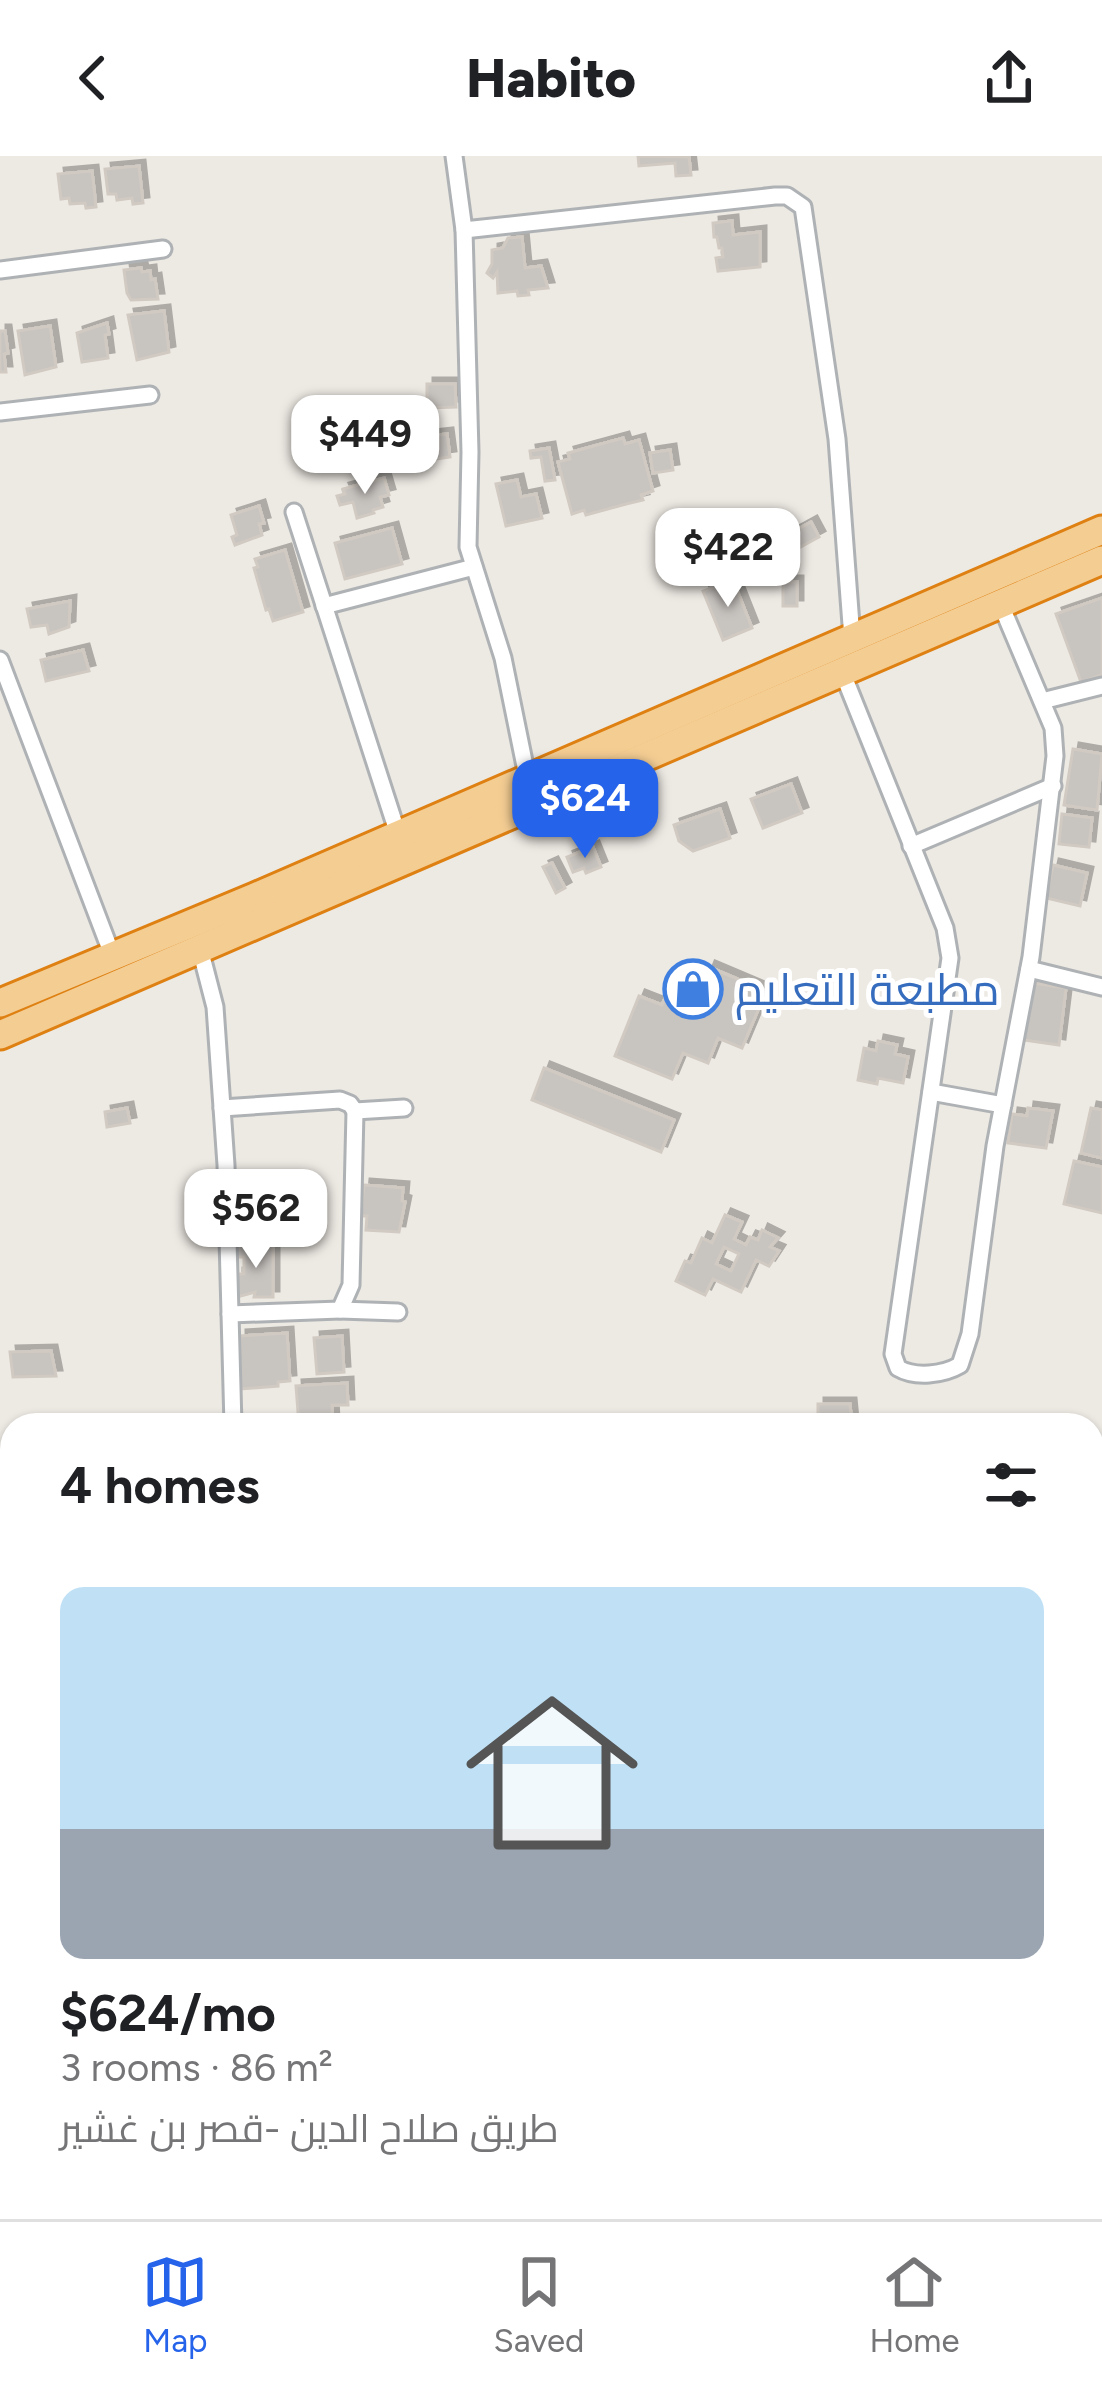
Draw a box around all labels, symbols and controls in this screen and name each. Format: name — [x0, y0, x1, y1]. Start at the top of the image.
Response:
icon: back — [60, 45, 126, 111]
icon: share — [976, 45, 1042, 111]
text: Habito — [466, 46, 636, 111]
pin: $449 — [294, 395, 436, 497]
text: $449 — [318, 410, 412, 457]
pin: $422 — [657, 508, 799, 610]
text: $422 — [682, 523, 774, 570]
pin: $624 — [514, 759, 656, 861]
text: $624 — [539, 774, 631, 821]
shop icon: مطبعة التعليم — [662, 958, 724, 1020]
place label: مطبعة التعليم — [735, 962, 1000, 1020]
pin: $562 — [185, 1169, 327, 1271]
text: $562 — [211, 1184, 301, 1231]
icon: filters — [978, 1452, 1044, 1518]
text: 4 homes — [60, 1455, 260, 1516]
icon: home — [444, 1665, 660, 1881]
text: $624/mo — [60, 1983, 276, 2044]
text: 3 rooms · 86 m² — [60, 2044, 333, 2091]
text: طريق صلاح الدين -قصر بن غشير — [60, 2105, 559, 2152]
tab: Map — [142, 2249, 208, 2360]
tab: Saved — [493, 2249, 584, 2360]
tab: Home — [869, 2249, 959, 2360]

